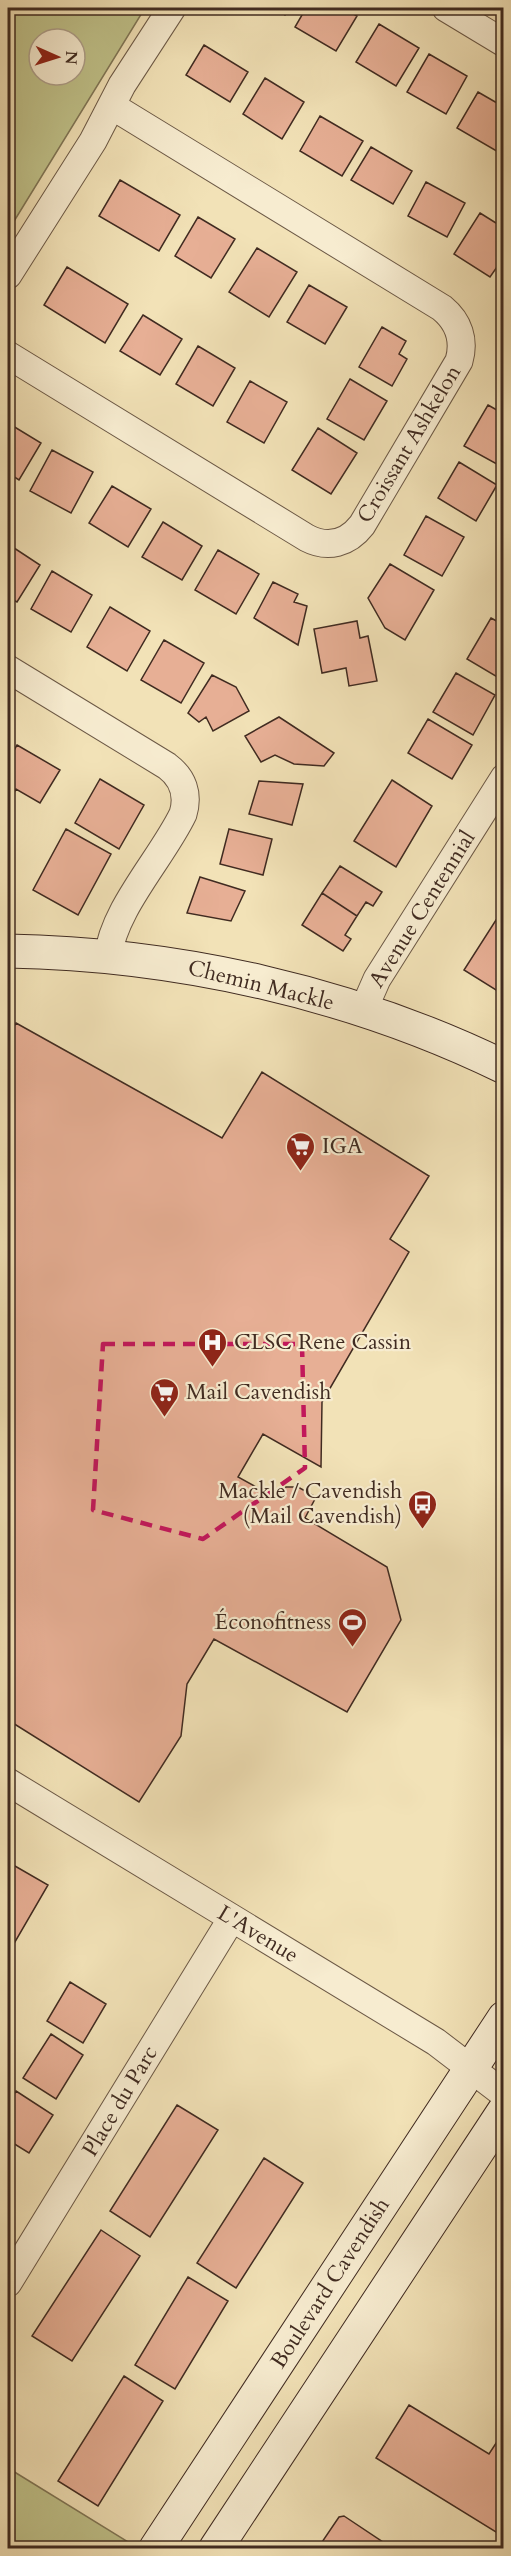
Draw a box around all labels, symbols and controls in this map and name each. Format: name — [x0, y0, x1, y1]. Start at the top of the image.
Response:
north arrow — [27, 27, 87, 87]
text: N — [60, 50, 82, 65]
street label: Croissant Ashkelon — [350, 359, 468, 529]
street label: Avenue Centennial — [362, 824, 483, 993]
street label: Chemin Mackle — [185, 952, 337, 1018]
supermarket icon: IGA — [285, 1130, 317, 1172]
place label: IGA — [322, 1131, 363, 1161]
hospital icon: CLSC Rene Cassin — [197, 1326, 229, 1368]
place label: CLSC Rene Cassin — [234, 1327, 412, 1357]
supermarket icon: Mail Cavendish — [149, 1376, 181, 1418]
place label: Mail Cavendish — [186, 1377, 331, 1407]
place label: Mackle / Cavendish (Mail Cavendish) — [218, 1476, 402, 1531]
bus stop icon: Mackle / Cavendish (Mail Cavendish) — [407, 1488, 439, 1530]
sports icon: Éconofitness — [336, 1606, 368, 1648]
place label: Éconofitness — [215, 1607, 331, 1637]
street label: L'Avenue — [212, 1898, 304, 1970]
street label: Place du Parc — [75, 2040, 165, 2162]
street label: Boulevard Cavendish — [263, 2192, 397, 2374]

